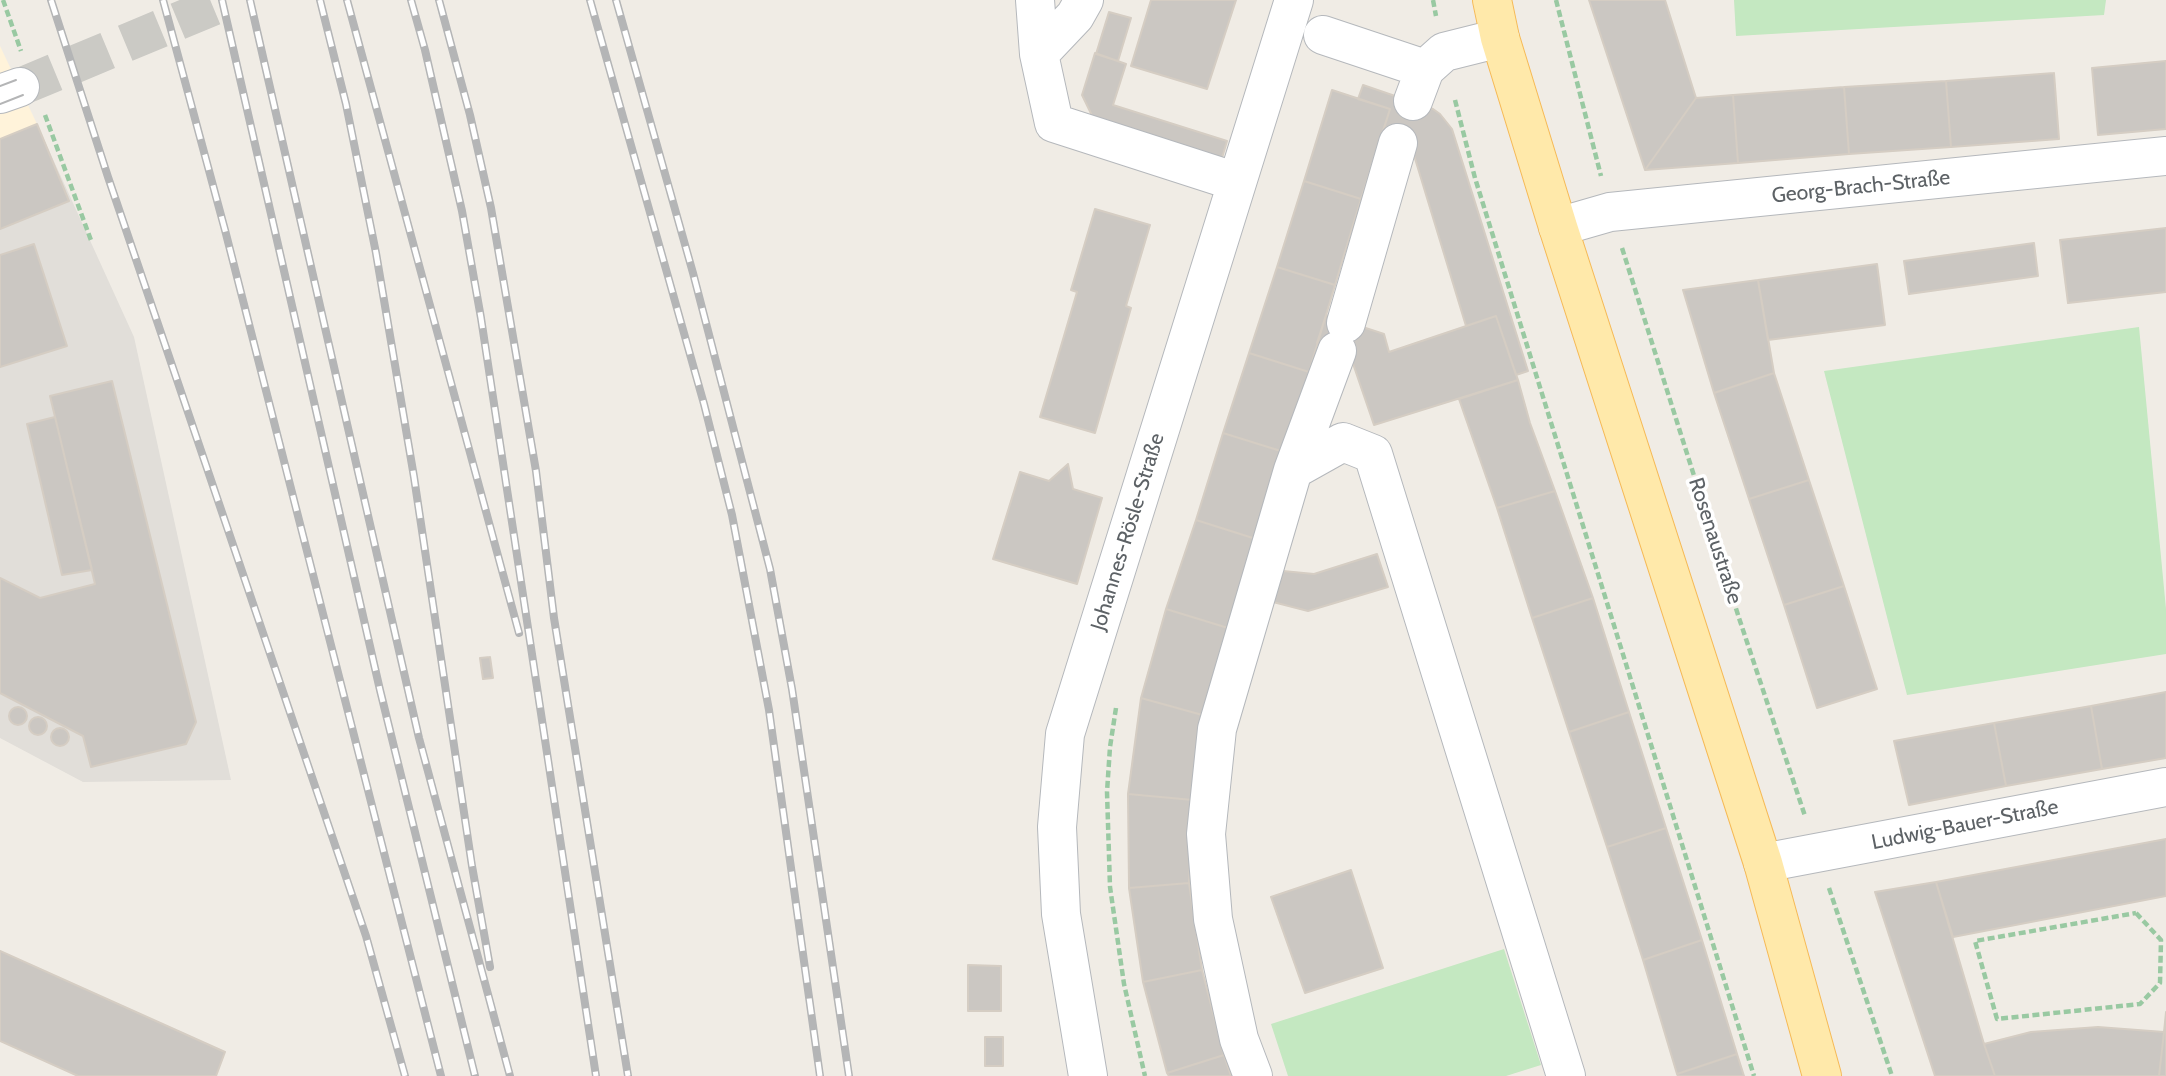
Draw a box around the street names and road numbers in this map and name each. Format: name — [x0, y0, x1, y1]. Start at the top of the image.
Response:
street label: Georg-Brach-Straße — [1771, 165, 1951, 209]
street label: Johannes-Rösle-Straße — [1086, 430, 1170, 634]
street label: Rosenaustraße — [1683, 475, 1747, 607]
street label: Ludwig-Bauer-Straße — [1870, 795, 2060, 855]

